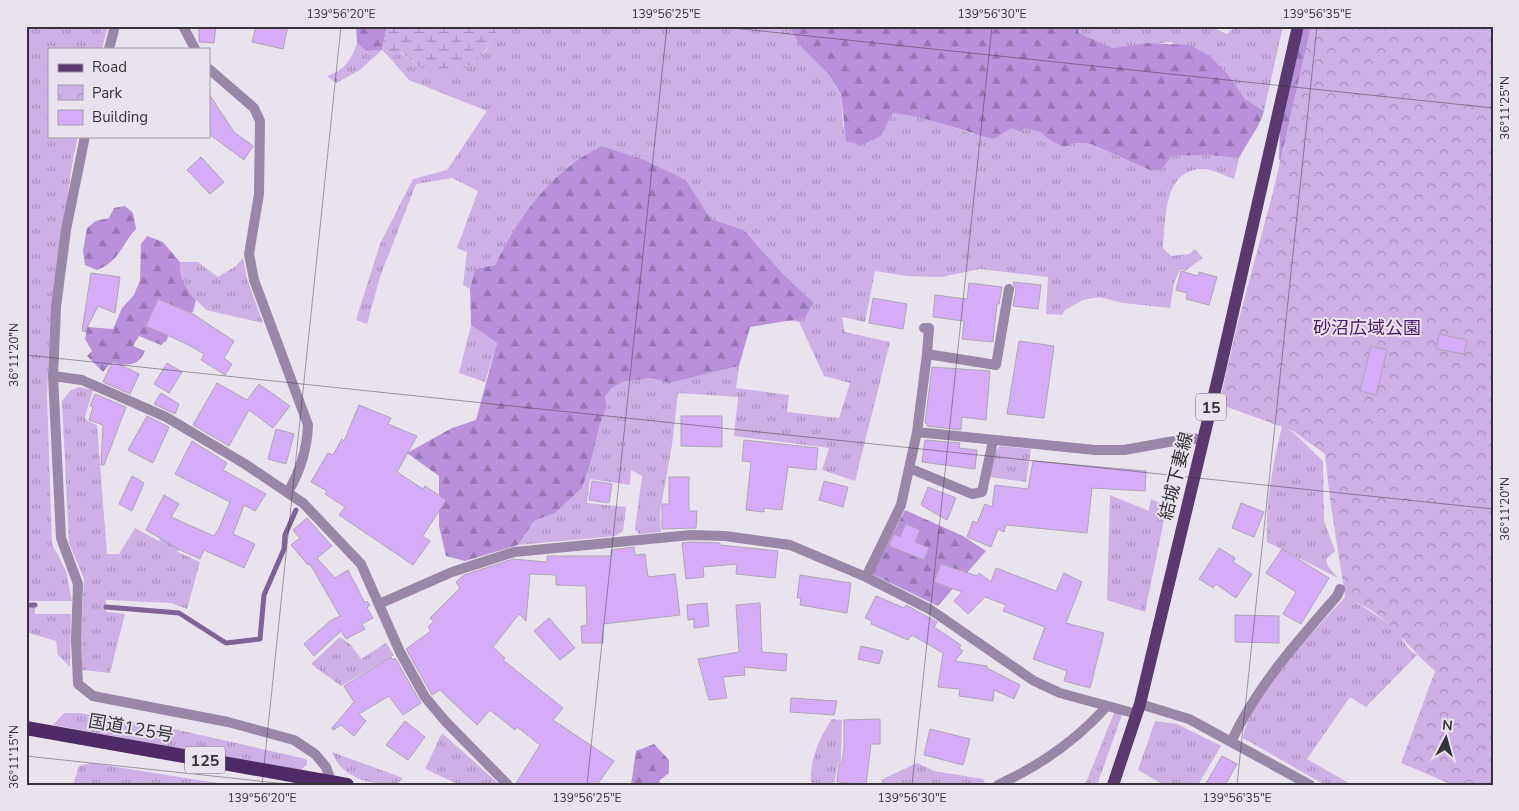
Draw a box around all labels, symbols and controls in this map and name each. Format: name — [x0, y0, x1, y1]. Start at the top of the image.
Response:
text: 139°56'20"E — [306, 6, 376, 22]
text: 139°56'25"E — [631, 6, 701, 22]
text: 139°56'30"E — [957, 6, 1027, 22]
text: 139°56'35"E — [1282, 6, 1352, 22]
legend — [48, 48, 210, 138]
text: Road — [92, 57, 127, 77]
text: 36°11'25"N — [1497, 76, 1513, 140]
text: Park — [92, 83, 122, 103]
text: Building — [92, 107, 148, 127]
park label: 砂沼広域公園 — [1313, 316, 1421, 340]
text: 36°11'20"N — [6, 323, 22, 387]
road number: 15 — [1196, 394, 1226, 421]
street label: 結城下妻線 — [1153, 429, 1199, 523]
text: 36°11'20"N — [1497, 477, 1513, 541]
street label: 国道125号 — [86, 709, 176, 747]
north arrow — [1422, 714, 1472, 764]
text: N — [1441, 716, 1454, 736]
text: 36°11'15"N — [6, 725, 22, 789]
road number: 125 — [185, 746, 225, 774]
text: 139°56'20"E — [227, 790, 297, 806]
text: 139°56'25"E — [552, 790, 622, 806]
text: 139°56'30"E — [877, 790, 947, 806]
text: 139°56'35"E — [1202, 790, 1272, 806]

